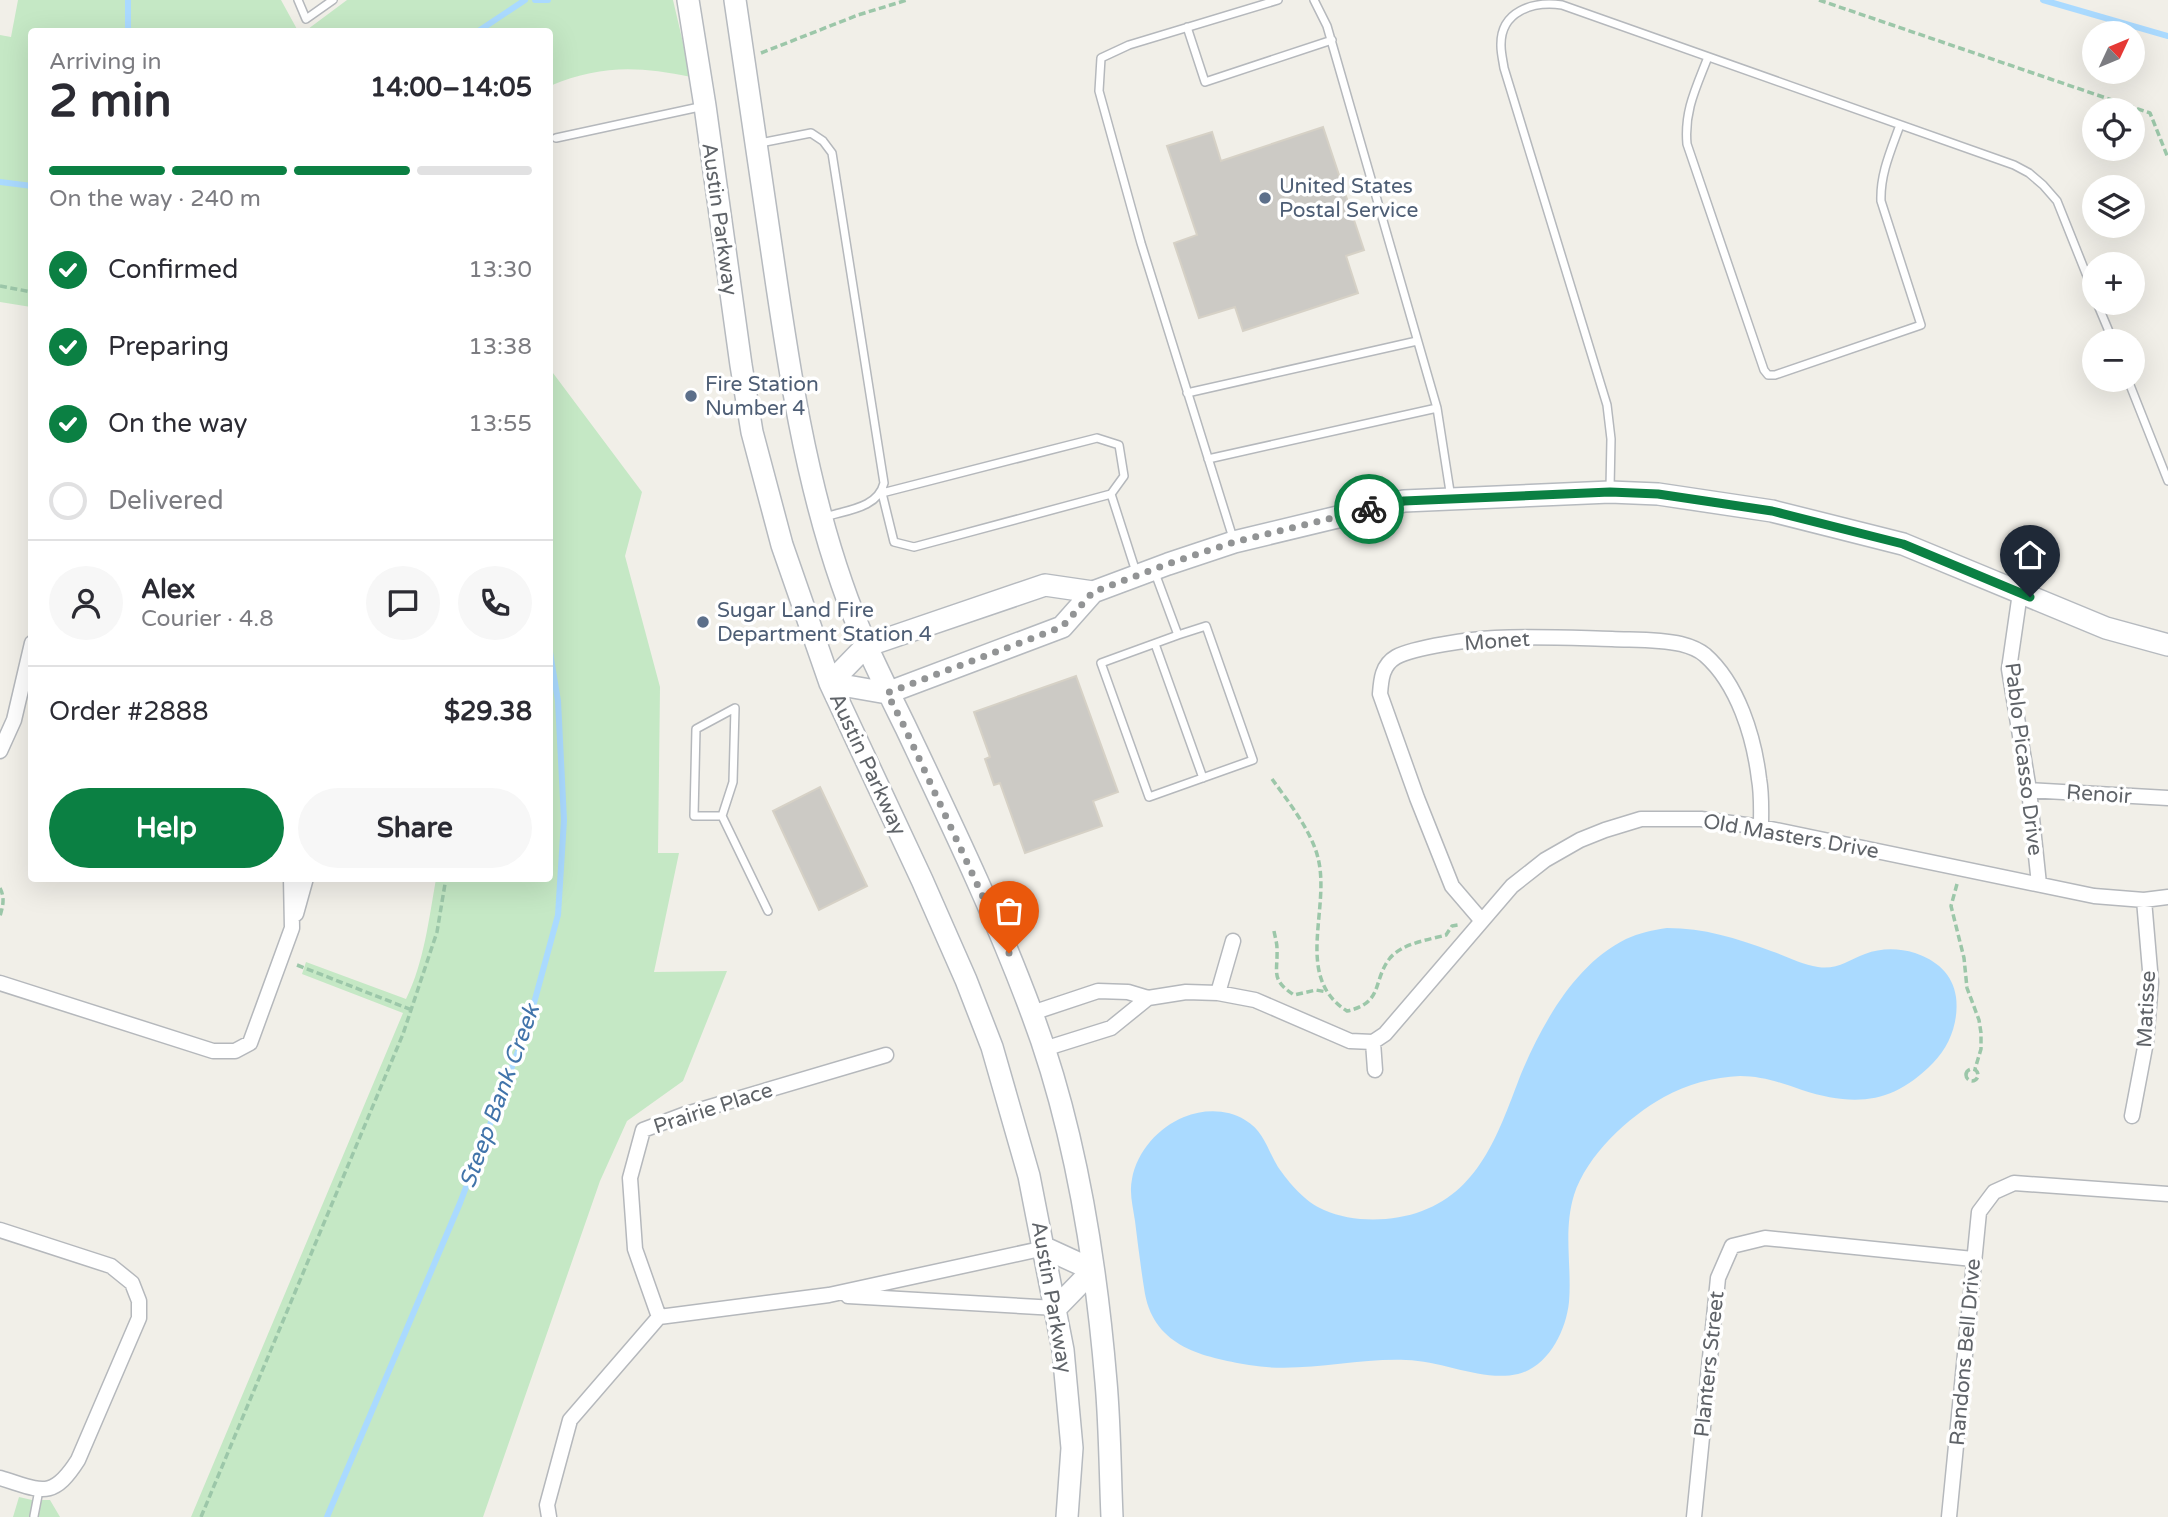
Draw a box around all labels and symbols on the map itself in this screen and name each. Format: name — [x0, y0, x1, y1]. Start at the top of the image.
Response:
north arrow — [2082, 21, 2146, 84]
street label: Austin Parkway — [696, 141, 743, 297]
place label: United States Postal Service — [1279, 174, 1418, 223]
marker: United States Postal Service — [1257, 190, 1273, 206]
place label: Fire Station Number 4 — [705, 372, 819, 421]
marker: Fire Station Number 4 — [683, 388, 699, 404]
courier — [1334, 474, 1404, 544]
pin — [2000, 525, 2060, 597]
place label: Sugar Land Fire Department Station 4 — [717, 598, 932, 647]
marker: Sugar Land Fire Department Station 4 — [695, 614, 711, 630]
street label: Monet — [1464, 627, 1531, 656]
street label: Pablo Picasso Drive — [1999, 661, 2048, 857]
street label: Austin Parkway — [824, 689, 911, 839]
street label: Renoir — [2065, 780, 2133, 809]
street label: Old Masters Drive — [1701, 809, 1881, 864]
pin — [979, 881, 1039, 953]
street label: Matisse — [2132, 970, 2161, 1048]
water label: Steep Bank Creek — [454, 999, 547, 1192]
street label: Prairie Place — [650, 1077, 776, 1139]
street label: Austin Parkway — [1026, 1219, 1077, 1375]
street label: Randons Bell Drive — [1945, 1257, 1986, 1447]
street label: Planters Street — [1689, 1290, 1730, 1438]

